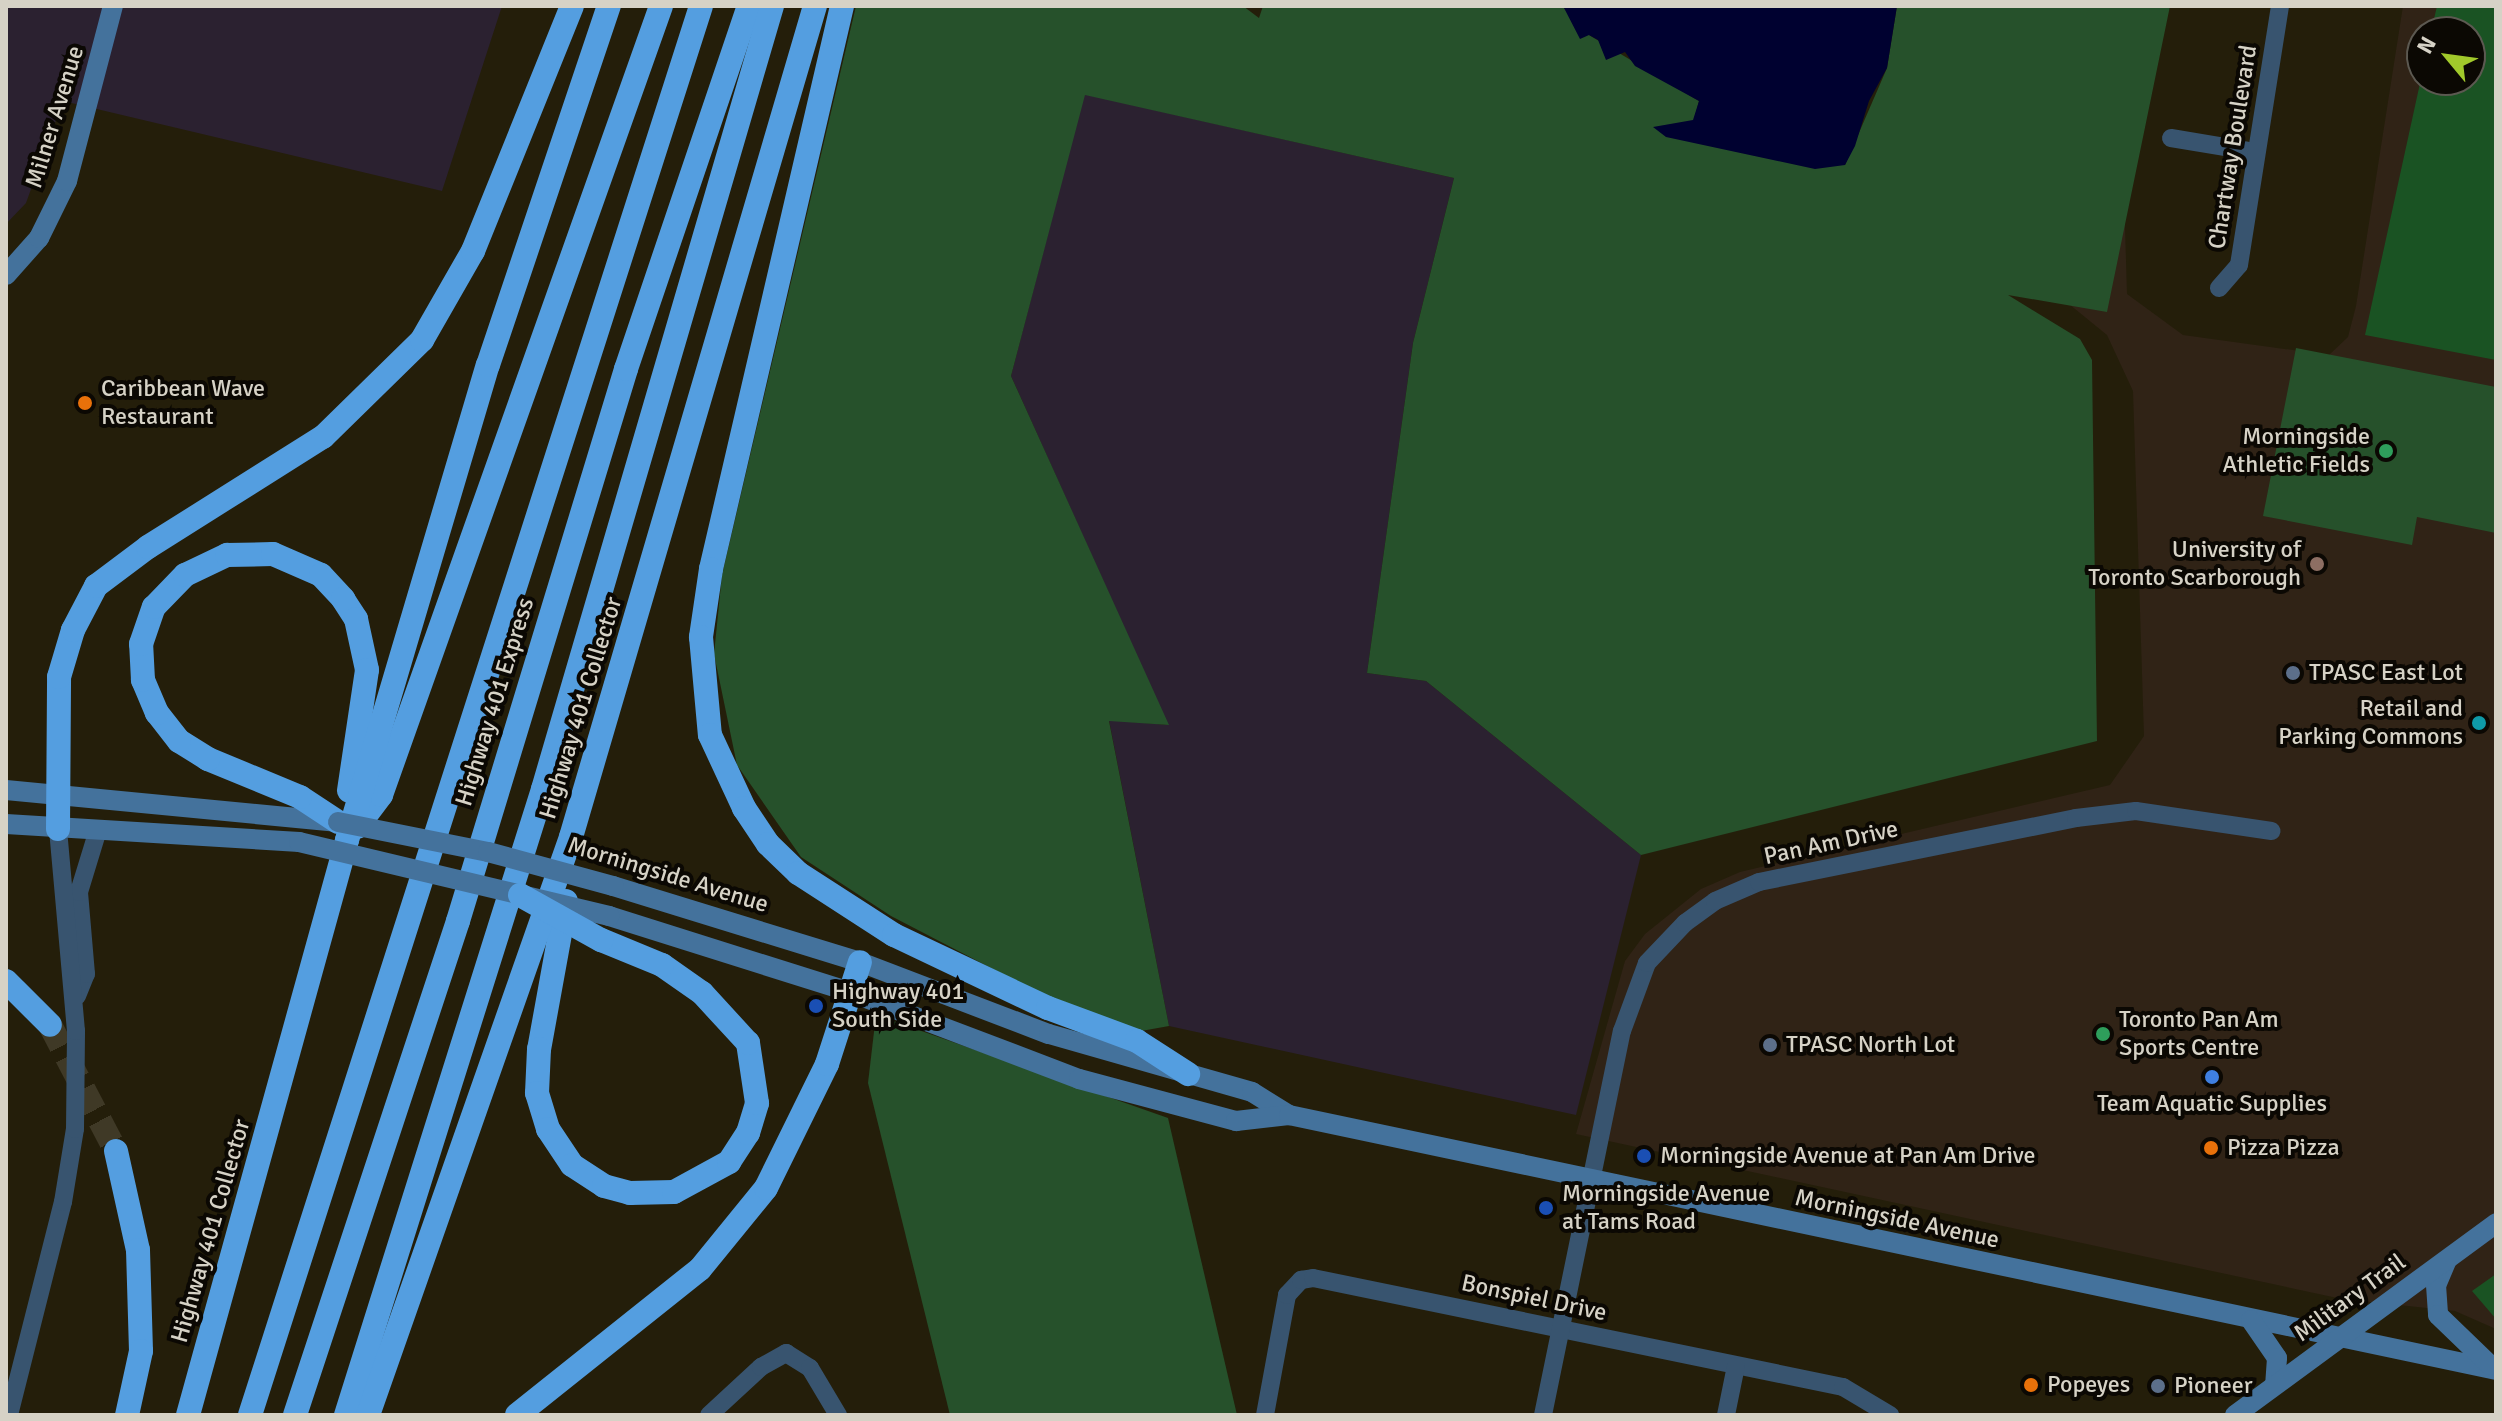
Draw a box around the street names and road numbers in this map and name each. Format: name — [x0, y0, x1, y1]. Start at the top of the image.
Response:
street label: Milner Avenue — [20, 42, 90, 192]
street label: Chartway Boulevard — [2203, 43, 2263, 251]
street label: Highway 401 Collector — [533, 593, 629, 823]
street label: Highway 401 Express — [450, 594, 540, 810]
street label: Pan Am Drive — [1761, 815, 1901, 871]
street label: Morningside Avenue — [564, 831, 772, 919]
street label: Highway 401 Collector — [165, 1116, 257, 1346]
street label: Morningside Avenue — [1792, 1183, 2002, 1255]
street label: Military Trail — [2289, 1248, 2411, 1348]
street label: Bonspiel Drive — [1459, 1269, 1609, 1327]

